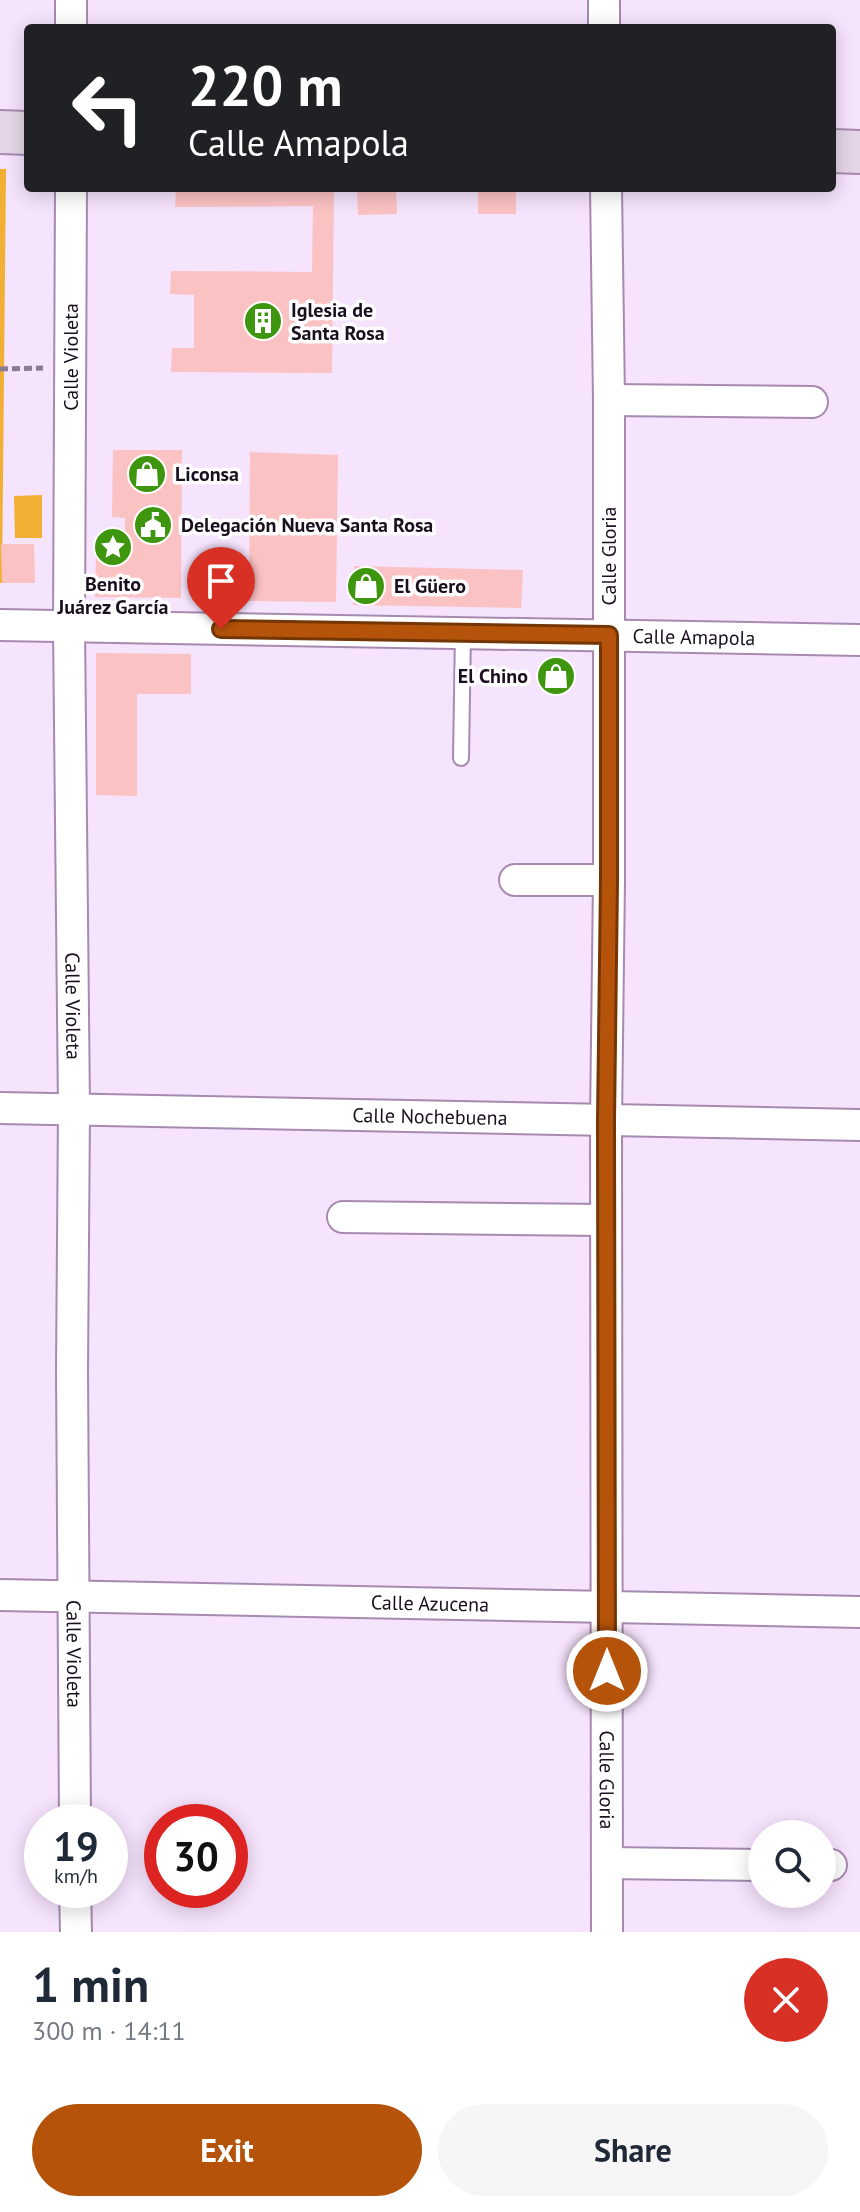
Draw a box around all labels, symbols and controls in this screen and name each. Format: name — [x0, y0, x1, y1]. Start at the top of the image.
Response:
text: 220 m — [188, 49, 343, 121]
icon: left — [56, 56, 160, 160]
text: Calle Amapola — [188, 119, 409, 166]
place label: Iglesia de Santa Rosa — [291, 297, 385, 346]
building icon: Iglesia de Santa Rosa — [242, 300, 284, 342]
street label: Calle Violeta — [58, 303, 84, 411]
shop icon: Liconsa — [126, 453, 168, 495]
place label: Liconsa — [175, 461, 239, 487]
public building icon: Delegación Nueva Santa Rosa — [132, 504, 174, 546]
street label: Calle Gloria — [596, 506, 622, 606]
place label: Delegación Nueva Santa Rosa — [181, 512, 433, 538]
place icon: Benito Juárez García — [92, 526, 134, 568]
pin — [187, 547, 255, 629]
icon: arrive — [199, 559, 243, 603]
shop icon: El Güero — [345, 565, 387, 607]
place label: Benito Juárez García — [57, 571, 169, 620]
place label: El Güero — [394, 573, 466, 599]
street label: Calle Amapola — [632, 623, 756, 651]
shop icon: El Chino — [535, 655, 577, 697]
place label: El Chino — [458, 663, 528, 689]
street label: Calle Violeta — [59, 952, 86, 1060]
street label: Calle Nochebuena — [352, 1102, 508, 1131]
street label: Calle Azucena — [371, 1589, 489, 1618]
street label: Calle Violeta — [61, 1600, 87, 1708]
position arrow — [565, 1629, 649, 1713]
street label: Calle Gloria — [594, 1730, 620, 1830]
speed limit sign: 30 — [144, 1804, 248, 1908]
text: 19 — [53, 1820, 99, 1872]
map controls — [748, 1820, 836, 1908]
button: search — [748, 1820, 836, 1908]
text: km/h — [54, 1863, 98, 1889]
text: 1 min — [32, 1953, 149, 2015]
button: close — [744, 1958, 828, 2042]
text: 300 m · 14:11 — [32, 2014, 186, 2047]
button: Exit — [32, 2104, 422, 2196]
button: Share — [438, 2104, 828, 2196]

